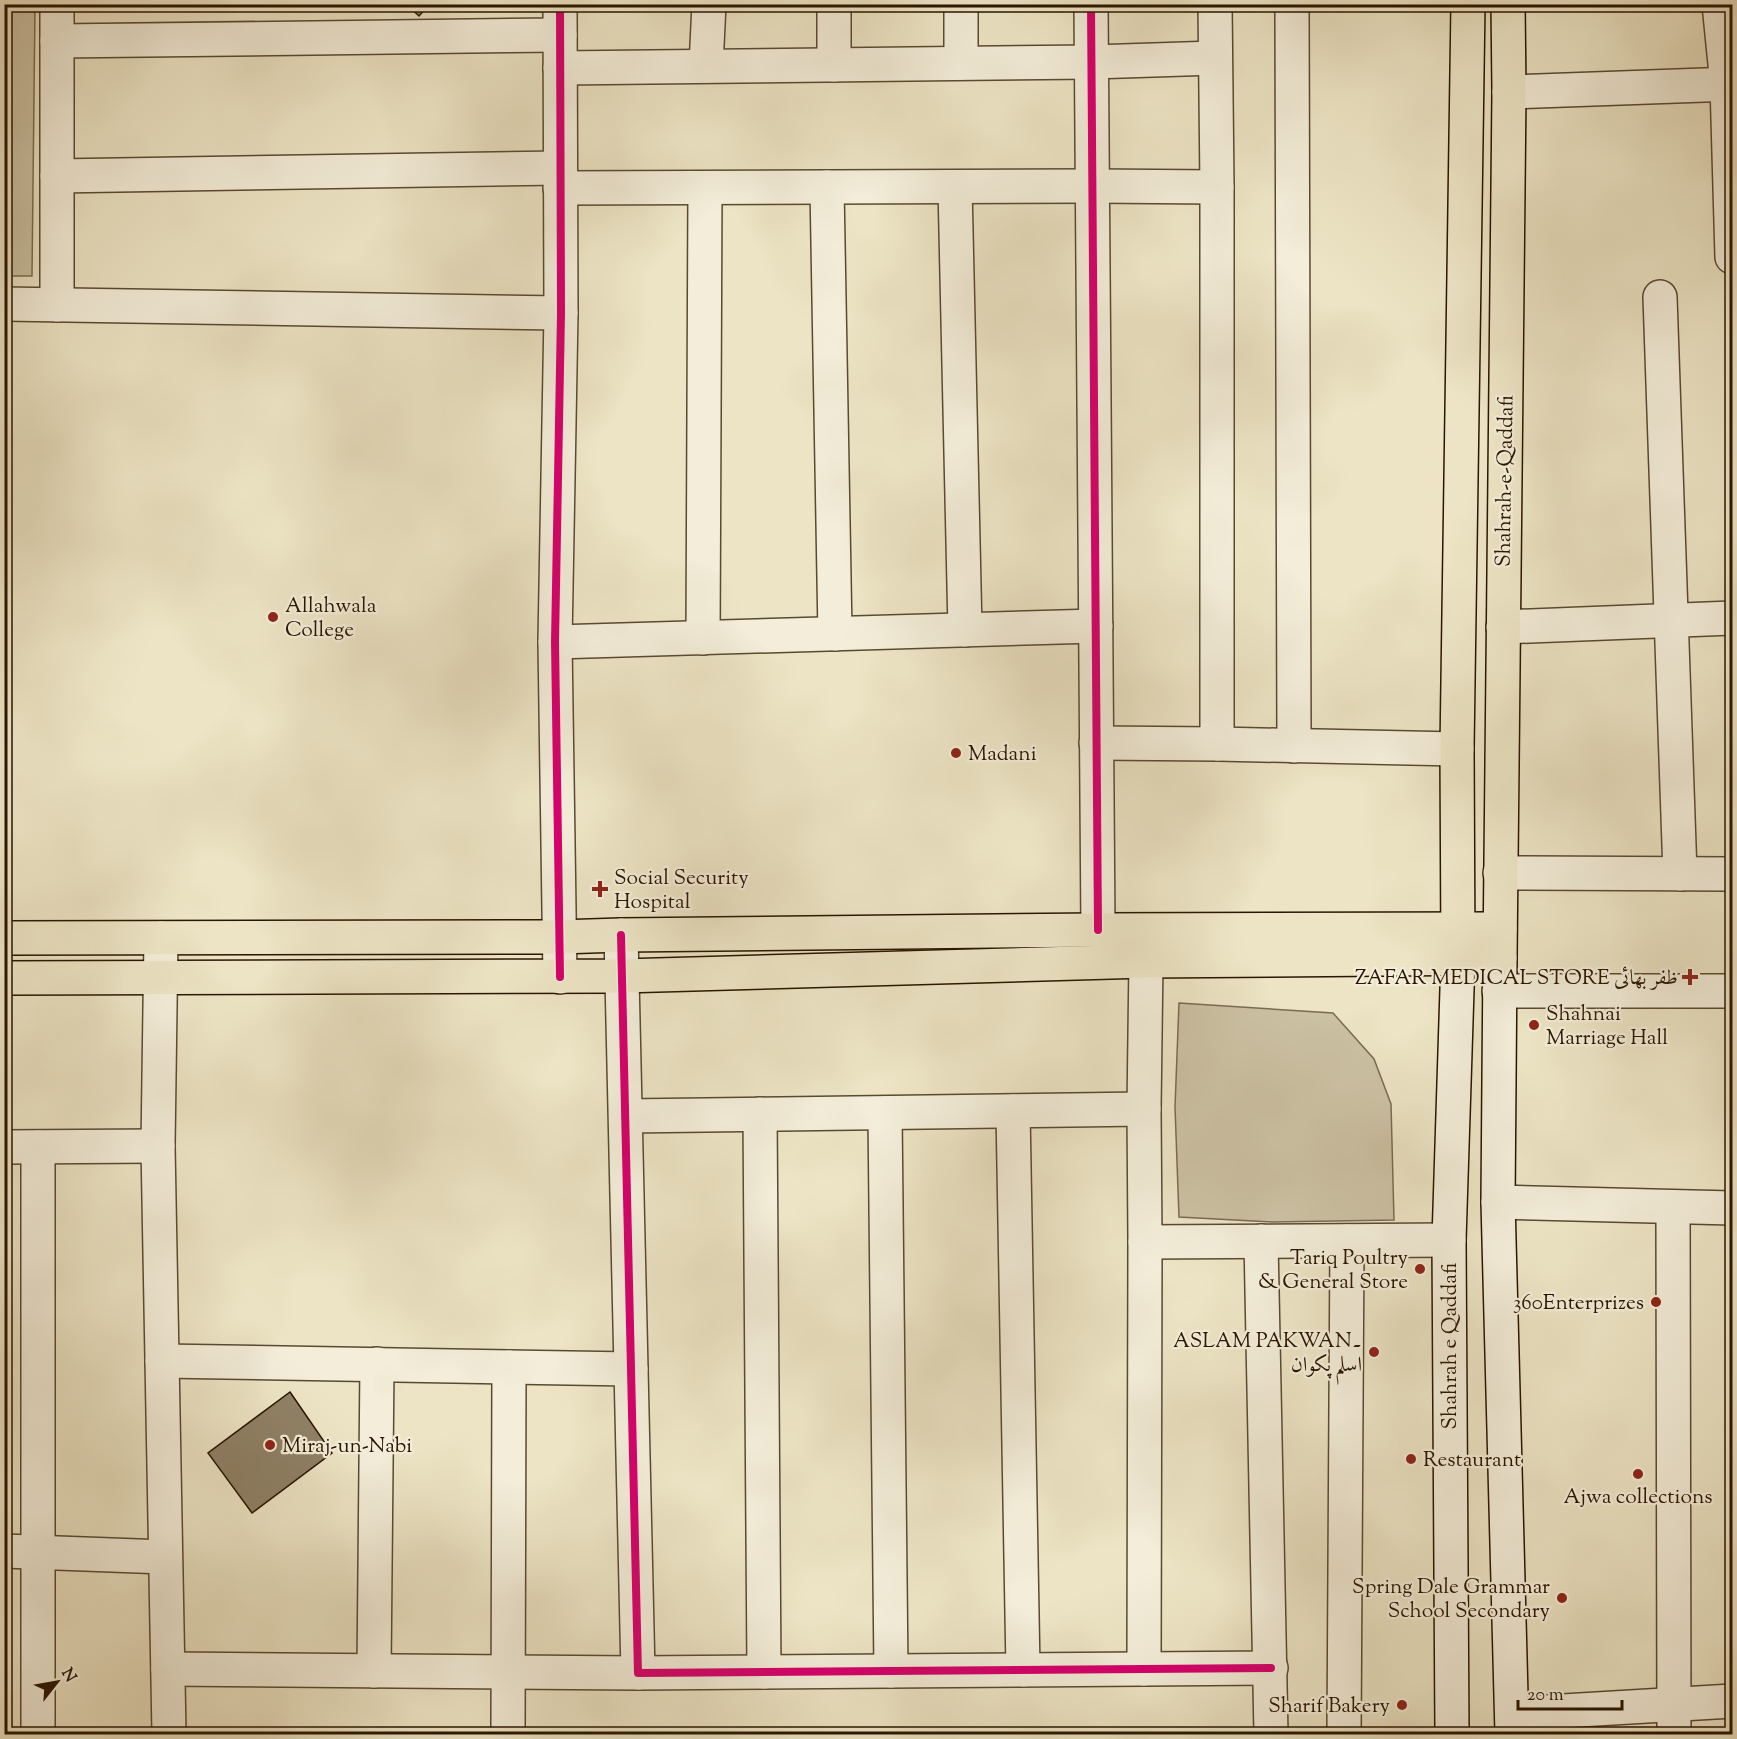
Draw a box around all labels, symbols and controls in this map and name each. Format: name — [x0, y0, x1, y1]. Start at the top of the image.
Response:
street label: Shahrah-e-Qaddafi — [1490, 395, 1522, 567]
place label: Allahwala College — [285, 592, 377, 646]
marker: Allahwala College — [266, 610, 280, 624]
place label: Madani — [968, 740, 1037, 770]
marker: Madani — [949, 746, 963, 760]
place label: Social Security Hospital — [614, 864, 749, 918]
marker: Social Security Hospital — [591, 880, 609, 898]
place label: ZAFAR MEDICAL STORE ظفر بھائی — [1355, 964, 1678, 994]
marker: ZAFAR MEDICAL STORE ظفر بھائی — [1683, 970, 1697, 984]
place label: Shahnai Marriage Hall — [1546, 1000, 1668, 1054]
marker: Shahnai Marriage Hall — [1527, 1018, 1541, 1032]
place label: Tariq Poultry & General Store — [1258, 1244, 1409, 1298]
marker: Tariq Poultry & General Store — [1413, 1262, 1427, 1276]
street label: Shahrah e Qaddafi — [1436, 1263, 1466, 1429]
place label: 360Enterprizes — [1513, 1289, 1644, 1319]
marker: 360Enterprizes — [1649, 1295, 1663, 1309]
place label: ASLAM PAKWAN۔ اسلم پکوان — [1173, 1327, 1362, 1385]
marker: ASLAM PAKWAN۔ اسلم پکوان — [1367, 1345, 1381, 1359]
place label: Miraj-un-Nabi — [282, 1432, 412, 1462]
marker: Miraj-un-Nabi — [263, 1438, 277, 1452]
place label: Restaurant — [1423, 1446, 1521, 1476]
marker: Restaurant — [1404, 1452, 1418, 1466]
marker: Ajwa collections — [1631, 1467, 1645, 1481]
place label: Ajwa collections — [1563, 1483, 1713, 1513]
place label: Spring Dale Grammar School Secondary — [1352, 1573, 1551, 1627]
marker: Spring Dale Grammar School Secondary — [1555, 1591, 1569, 1605]
north arrow — [27, 1652, 87, 1712]
text: N — [55, 1664, 81, 1687]
scale bar — [1518, 1673, 1622, 1711]
text: 20 m — [1527, 1683, 1564, 1709]
place label: Sharif Bakery — [1268, 1692, 1391, 1722]
marker: Sharif Bakery — [1395, 1698, 1409, 1712]

